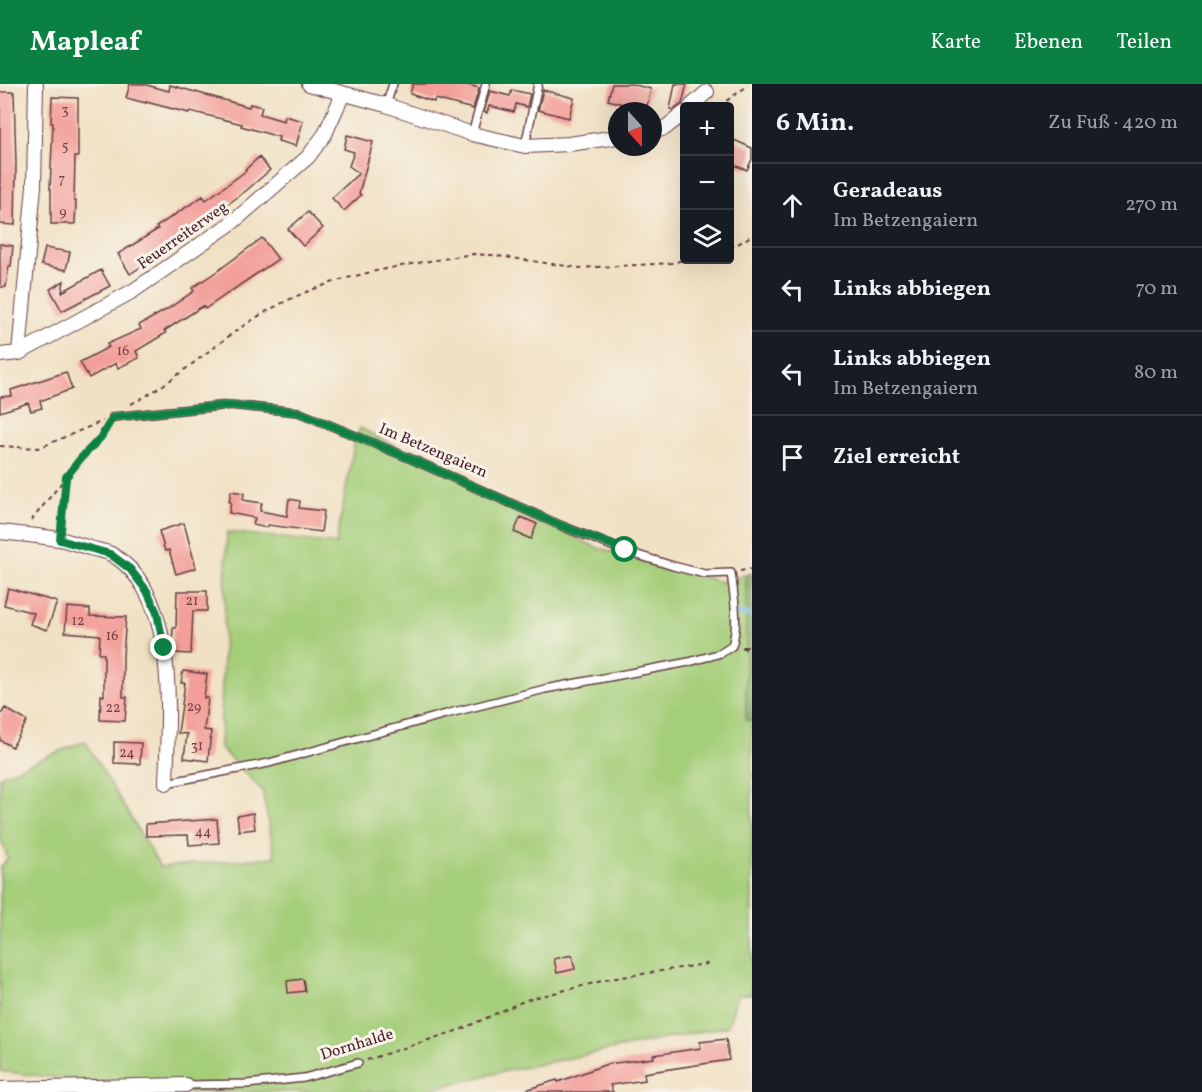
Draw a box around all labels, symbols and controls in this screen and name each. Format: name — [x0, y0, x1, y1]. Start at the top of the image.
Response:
text: Mapleaf — [30, 23, 140, 62]
text: Karte — [930, 28, 981, 57]
text: Ebenen — [1014, 28, 1083, 57]
text: Teilen — [1116, 28, 1172, 57]
house number: 3 — [61, 101, 69, 120]
north arrow — [608, 102, 662, 156]
map controls — [680, 102, 734, 264]
button: + — [680, 102, 734, 156]
text: 6 Min. — [776, 105, 854, 141]
text: Zu Fuß · 420 m — [1048, 109, 1178, 137]
house number: 5 — [62, 137, 68, 156]
button: − — [680, 156, 734, 210]
house number: 7 — [59, 170, 66, 189]
text: Geradeaus — [833, 176, 943, 207]
icon: ahead — [776, 189, 809, 222]
text: 270 m — [1125, 191, 1178, 219]
street label: Feuerreiterweg — [133, 197, 233, 275]
house number: 9 — [59, 203, 67, 222]
text: Im Betzengaiern — [833, 207, 978, 235]
button: layers — [680, 210, 734, 264]
icon: left — [776, 273, 809, 306]
text: Links abbiegen — [833, 274, 991, 305]
text: 70 m — [1135, 275, 1178, 303]
house number: 16 — [117, 342, 129, 361]
text: Links abbiegen — [833, 344, 991, 375]
icon: left — [776, 357, 809, 390]
text: 80 m — [1134, 359, 1178, 387]
text: Im Betzengaiern — [833, 375, 978, 403]
street label: Im Betzengaiern — [375, 418, 491, 484]
icon: arrive — [776, 441, 809, 474]
text: Ziel erreicht — [833, 442, 960, 473]
route start — [611, 536, 637, 562]
house number: 21 — [186, 592, 198, 611]
house number: 12 — [72, 612, 84, 631]
house number: 16 — [106, 627, 118, 646]
route end — [150, 634, 176, 660]
house number: 29 — [187, 698, 201, 717]
house number: 22 — [105, 699, 121, 718]
house number: 31 — [191, 737, 203, 756]
house number: 24 — [119, 744, 135, 763]
house number: 44 — [195, 823, 211, 842]
street label: Dornhalde — [318, 1023, 396, 1067]

